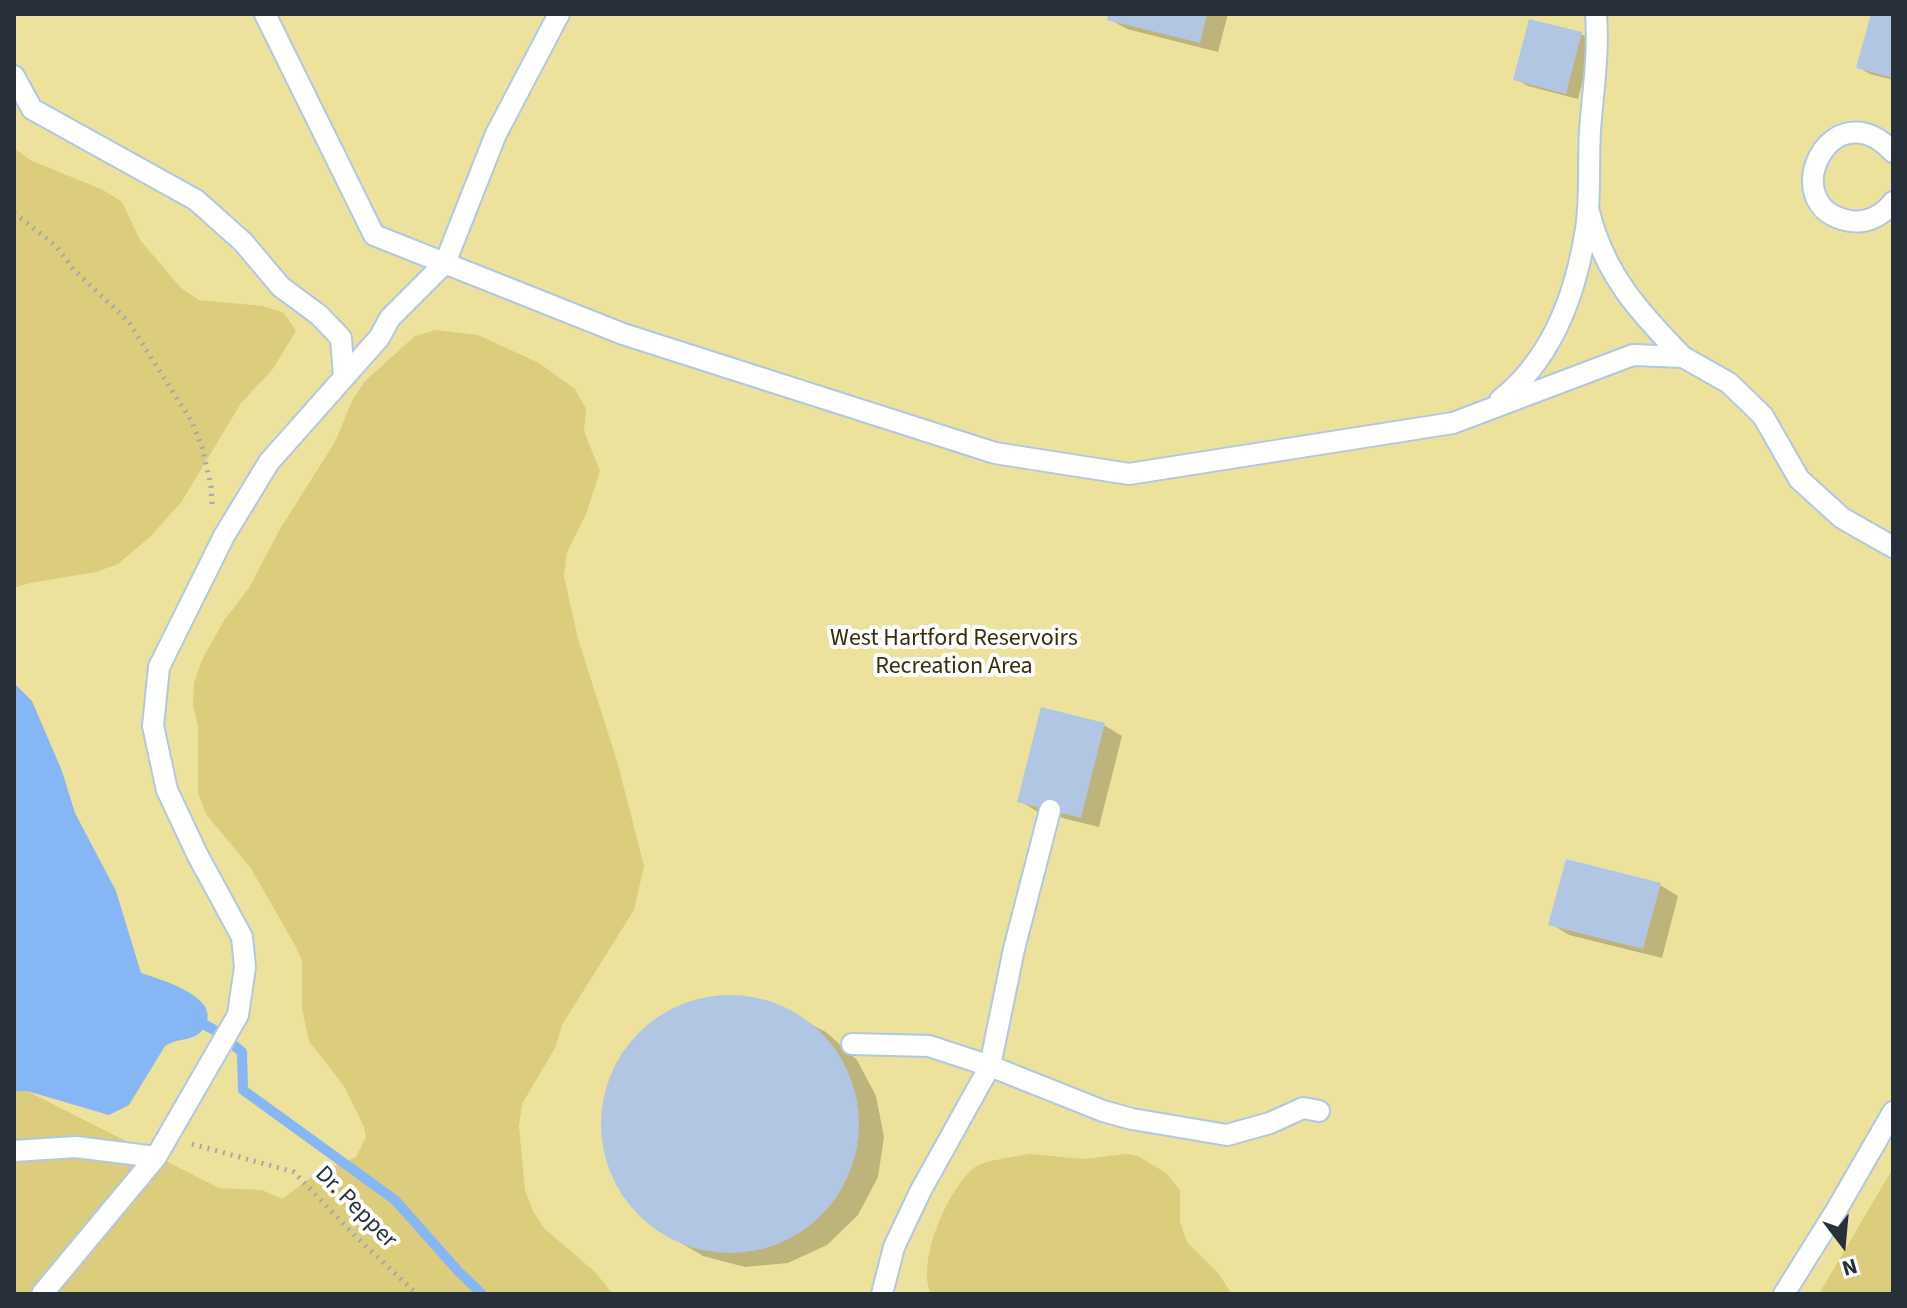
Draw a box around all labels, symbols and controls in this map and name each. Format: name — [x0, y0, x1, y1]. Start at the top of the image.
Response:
park label: West Hartford Reservoirs Recreation Area — [830, 626, 1078, 682]
street label: Dr. Pepper — [308, 1161, 402, 1255]
north arrow — [1803, 1204, 1883, 1284]
text: N — [1838, 1250, 1861, 1284]

